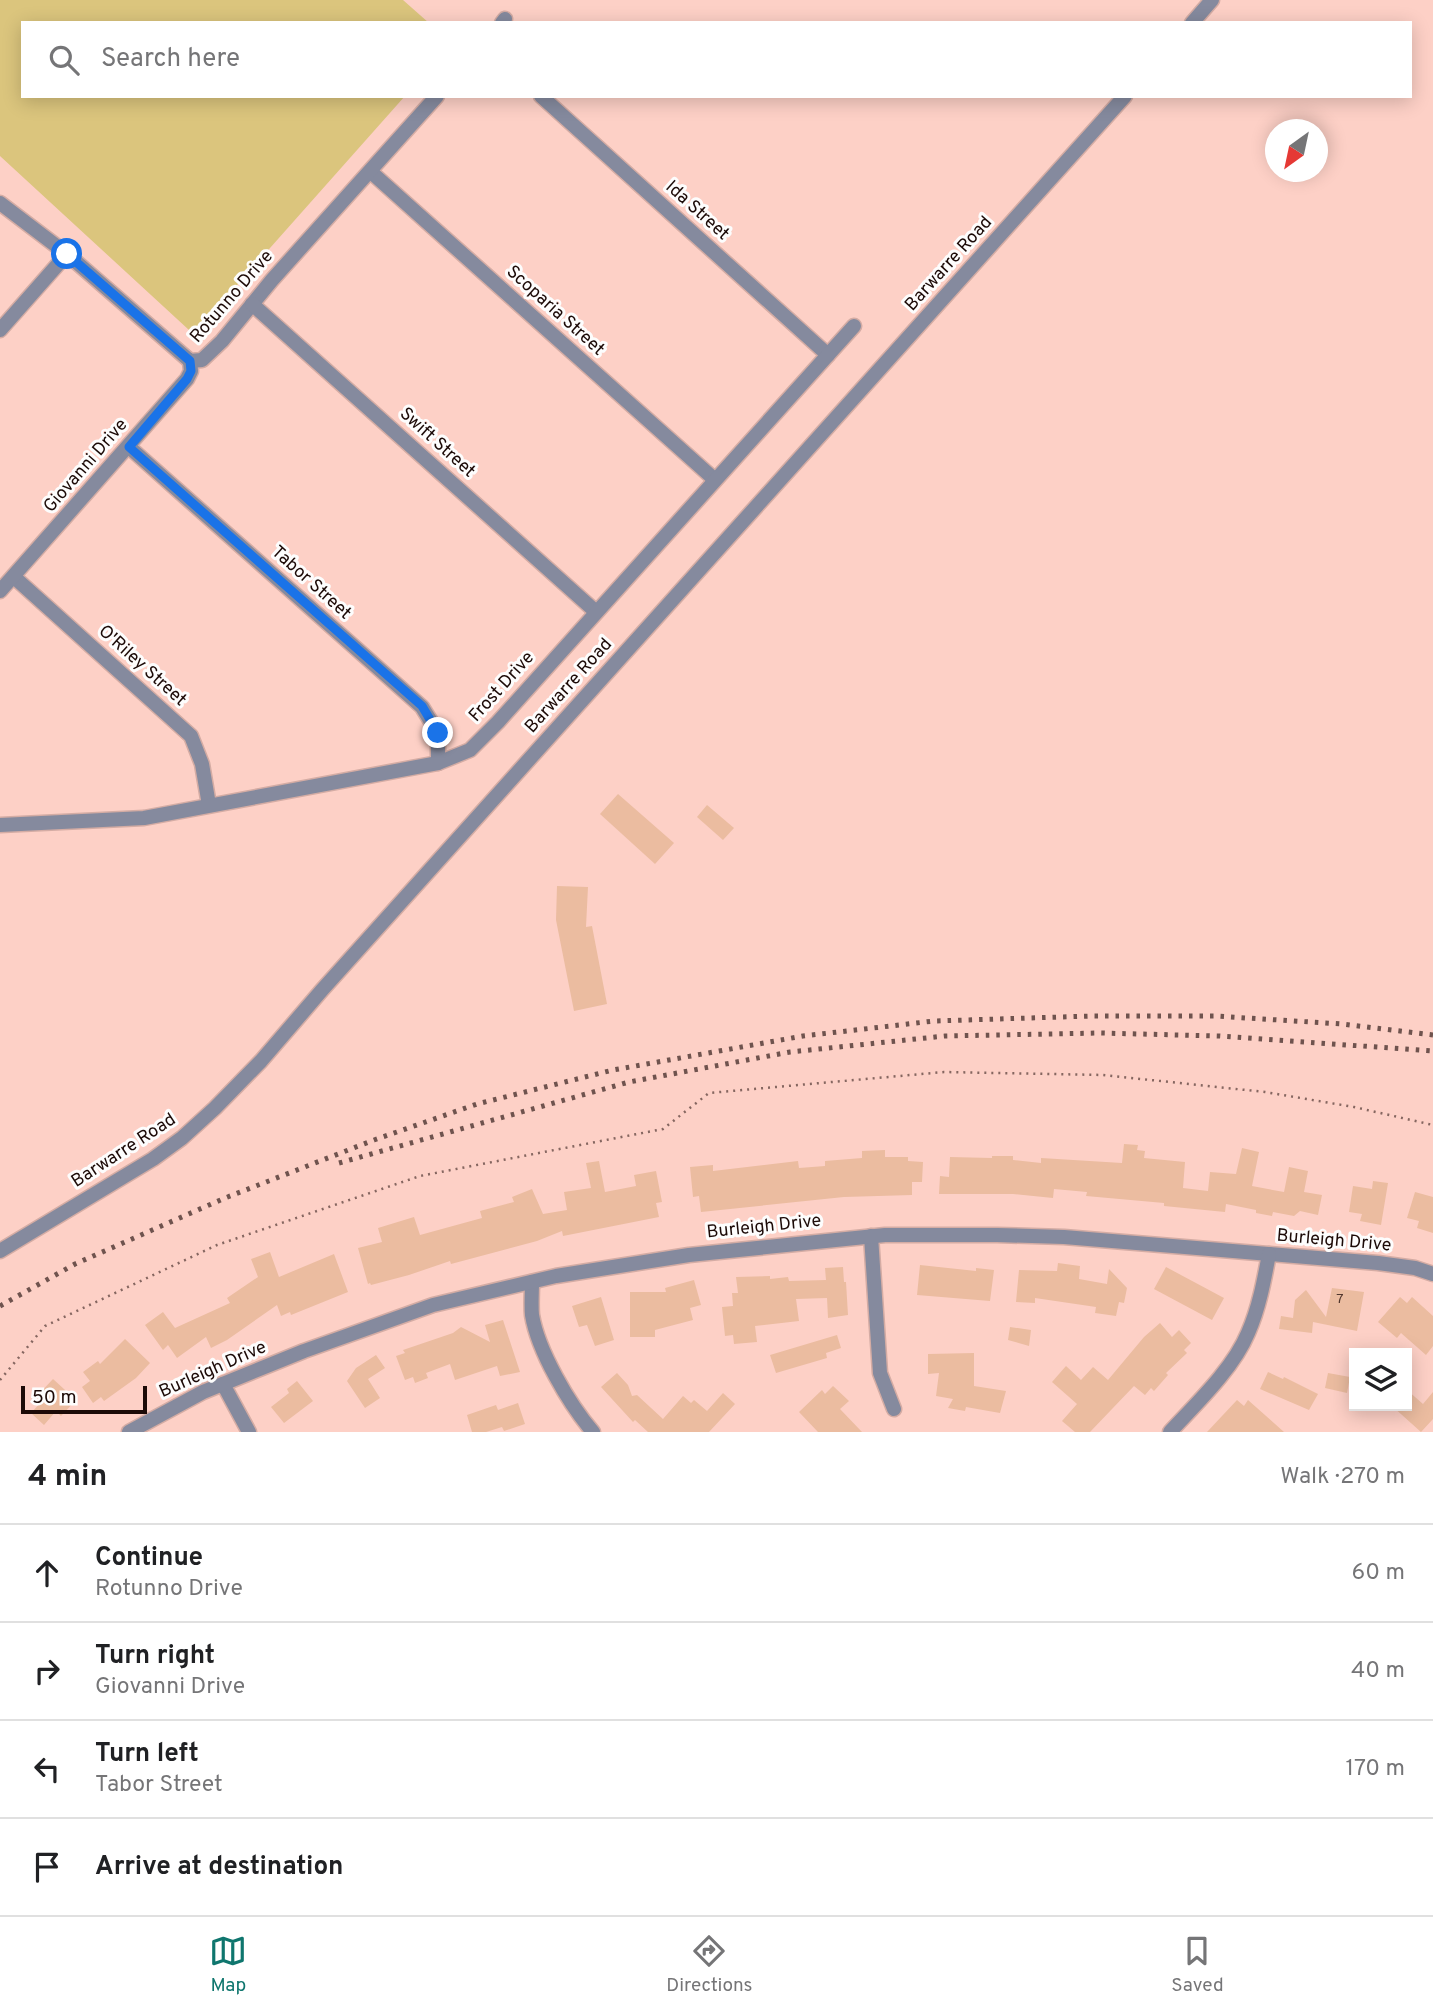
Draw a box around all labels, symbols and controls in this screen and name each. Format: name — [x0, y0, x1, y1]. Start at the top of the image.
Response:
search box — [21, 21, 1412, 98]
icon: search — [45, 41, 83, 79]
text: Search here — [101, 43, 240, 76]
north arrow — [1265, 119, 1328, 182]
street label: Ida Street — [660, 176, 734, 246]
street label: Barwarre Road — [900, 212, 998, 316]
route start — [51, 238, 82, 269]
street label: Rotunno Drive — [185, 246, 279, 348]
street label: Scoparia Street — [501, 261, 609, 361]
street label: Swift Street — [394, 403, 480, 483]
street label: Giovanni Drive — [39, 414, 133, 518]
street label: Tabor Street — [266, 541, 356, 625]
street label: O'Riley Street — [93, 620, 191, 712]
street label: Barwarre Road — [520, 634, 618, 738]
street label: Frost Drive — [464, 647, 540, 727]
route end — [422, 717, 453, 748]
street label: Barwarre Road — [67, 1109, 181, 1193]
street label: Burleigh Drive — [706, 1210, 822, 1244]
street label: Burleigh Drive — [1276, 1225, 1392, 1257]
house number: 7 — [1336, 1291, 1344, 1308]
street label: Burleigh Drive — [156, 1336, 270, 1404]
map controls — [1349, 1348, 1412, 1411]
button: layers — [1349, 1348, 1412, 1411]
scale bar — [21, 1383, 147, 1415]
text: 50 m — [32, 1386, 77, 1410]
text: 4 min — [28, 1459, 107, 1496]
text: Walk · 270 m — [1280, 1463, 1405, 1492]
text: Continue — [95, 1542, 203, 1575]
icon: ahead — [28, 1554, 66, 1592]
text: 60 m — [1352, 1559, 1405, 1588]
text: Rotunno Drive — [95, 1575, 243, 1604]
text: Turn right — [95, 1640, 215, 1673]
icon: right — [28, 1652, 66, 1690]
text: 40 m — [1351, 1657, 1405, 1686]
text: Giovanni Drive — [95, 1673, 245, 1702]
text: Turn left — [95, 1738, 199, 1771]
icon: left — [28, 1750, 66, 1788]
text: 170 m — [1346, 1755, 1405, 1784]
text: Tabor Street — [95, 1771, 223, 1800]
icon: arrive — [28, 1848, 66, 1886]
text: Arrive at destination — [95, 1851, 343, 1884]
tab: Map — [209, 1932, 247, 1998]
tab: Directions — [666, 1932, 753, 1998]
tab: Saved — [1171, 1932, 1224, 1998]

